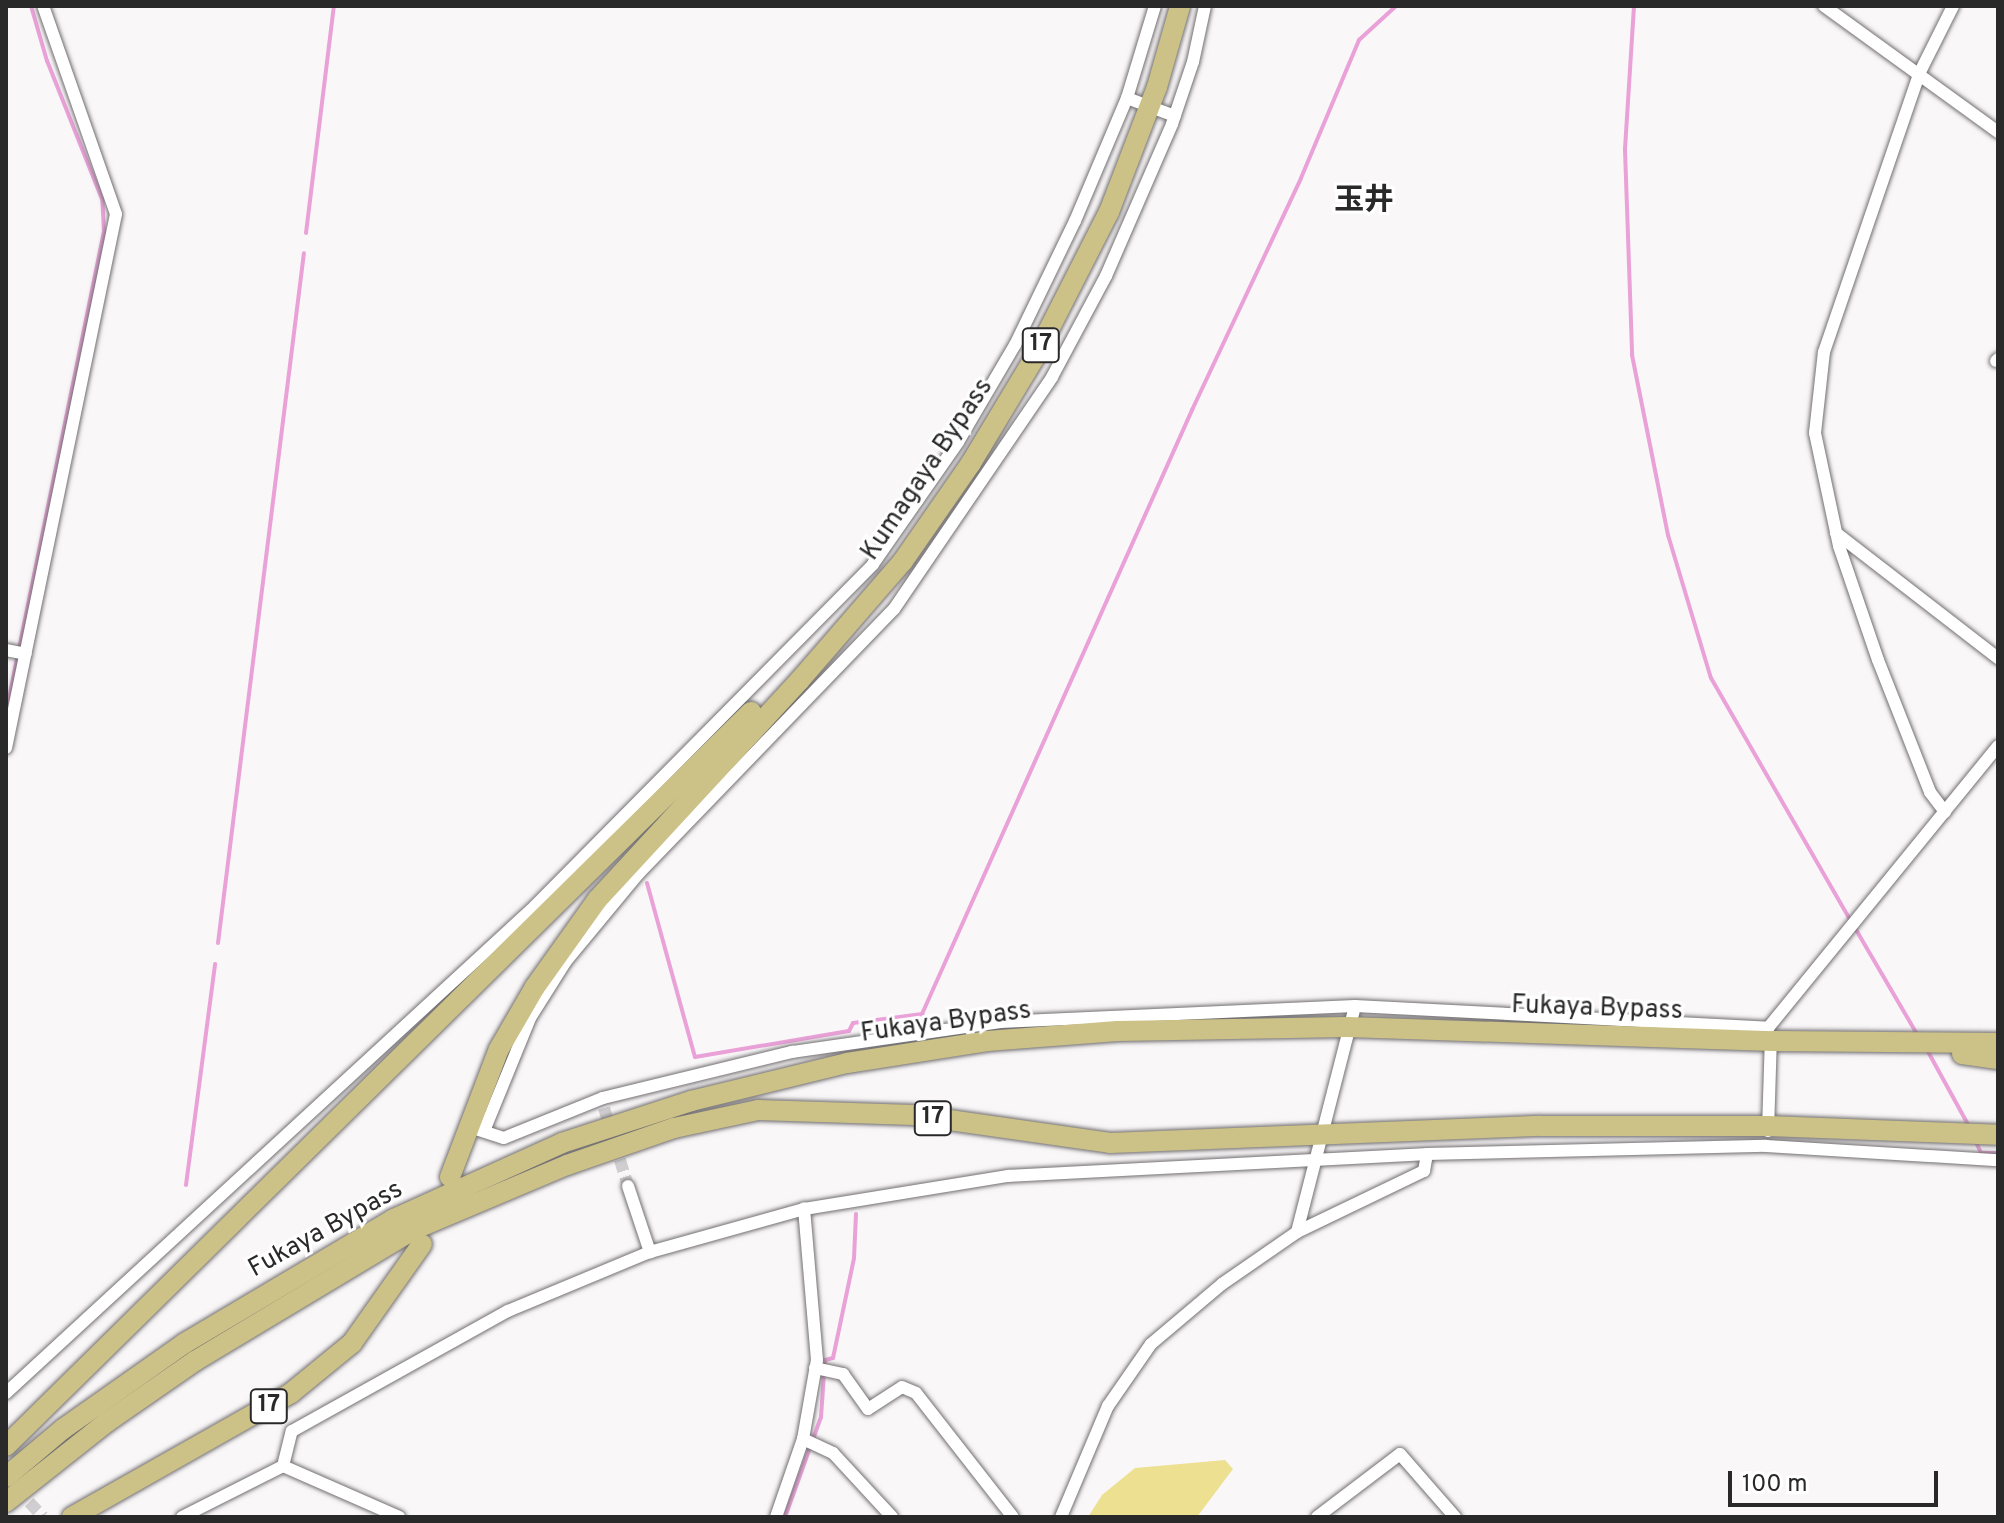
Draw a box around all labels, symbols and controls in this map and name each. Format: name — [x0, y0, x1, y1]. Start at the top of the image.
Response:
district label: 玉井 — [1334, 184, 1394, 220]
road number: 17 — [1021, 325, 1061, 365]
street label: Kumagaya Bypass — [856, 373, 1000, 567]
street label: Fukaya Bypass — [1511, 990, 1683, 1028]
street label: Fukaya Bypass — [859, 996, 1033, 1050]
road number: 17 — [913, 1098, 953, 1138]
street label: Fukaya Bypass — [243, 1175, 409, 1285]
road number: 17 — [249, 1386, 289, 1426]
scale bar — [1732, 1455, 1942, 1505]
text: 100 m — [1742, 1470, 1808, 1500]

